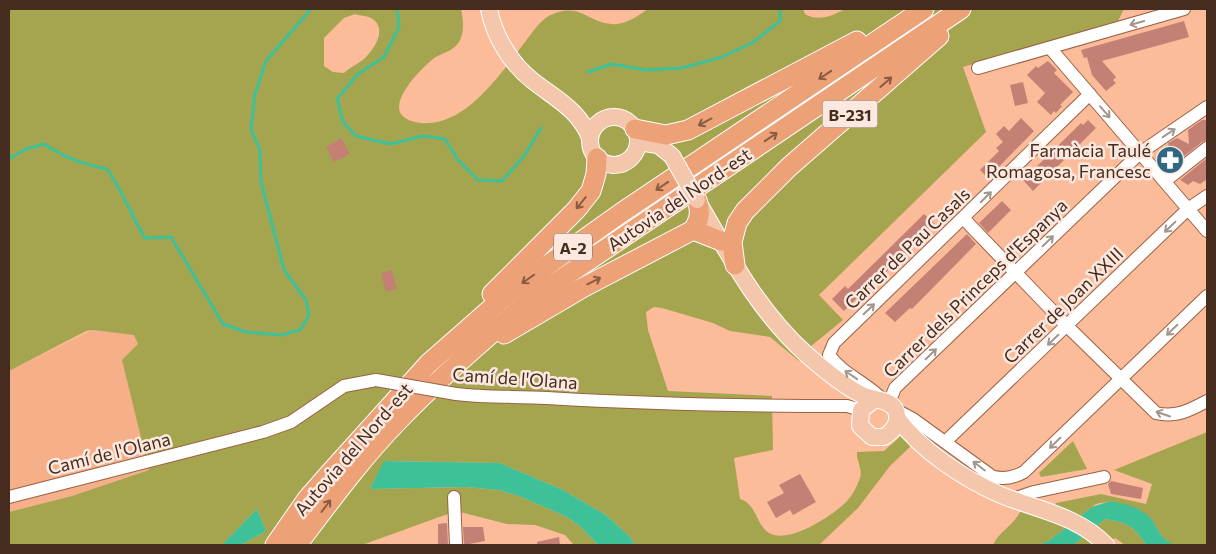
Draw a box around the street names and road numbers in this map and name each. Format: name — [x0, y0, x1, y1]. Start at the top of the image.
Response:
road number: B-231 — [822, 100, 878, 128]
street label: Autovia del Nord-est — [603, 143, 755, 255]
street label: Carrer de Pau Casals — [840, 183, 974, 313]
street label: Carrer dels Princeps d'Espanya — [878, 194, 1072, 382]
road number: A-2 — [554, 233, 592, 260]
street label: Carrer de Joan XXIII — [999, 242, 1127, 368]
street label: Camí de l'Olana — [452, 363, 578, 393]
street label: Autovia del Nord-est — [289, 378, 417, 520]
street label: Camí de l'Olana — [45, 427, 173, 479]

